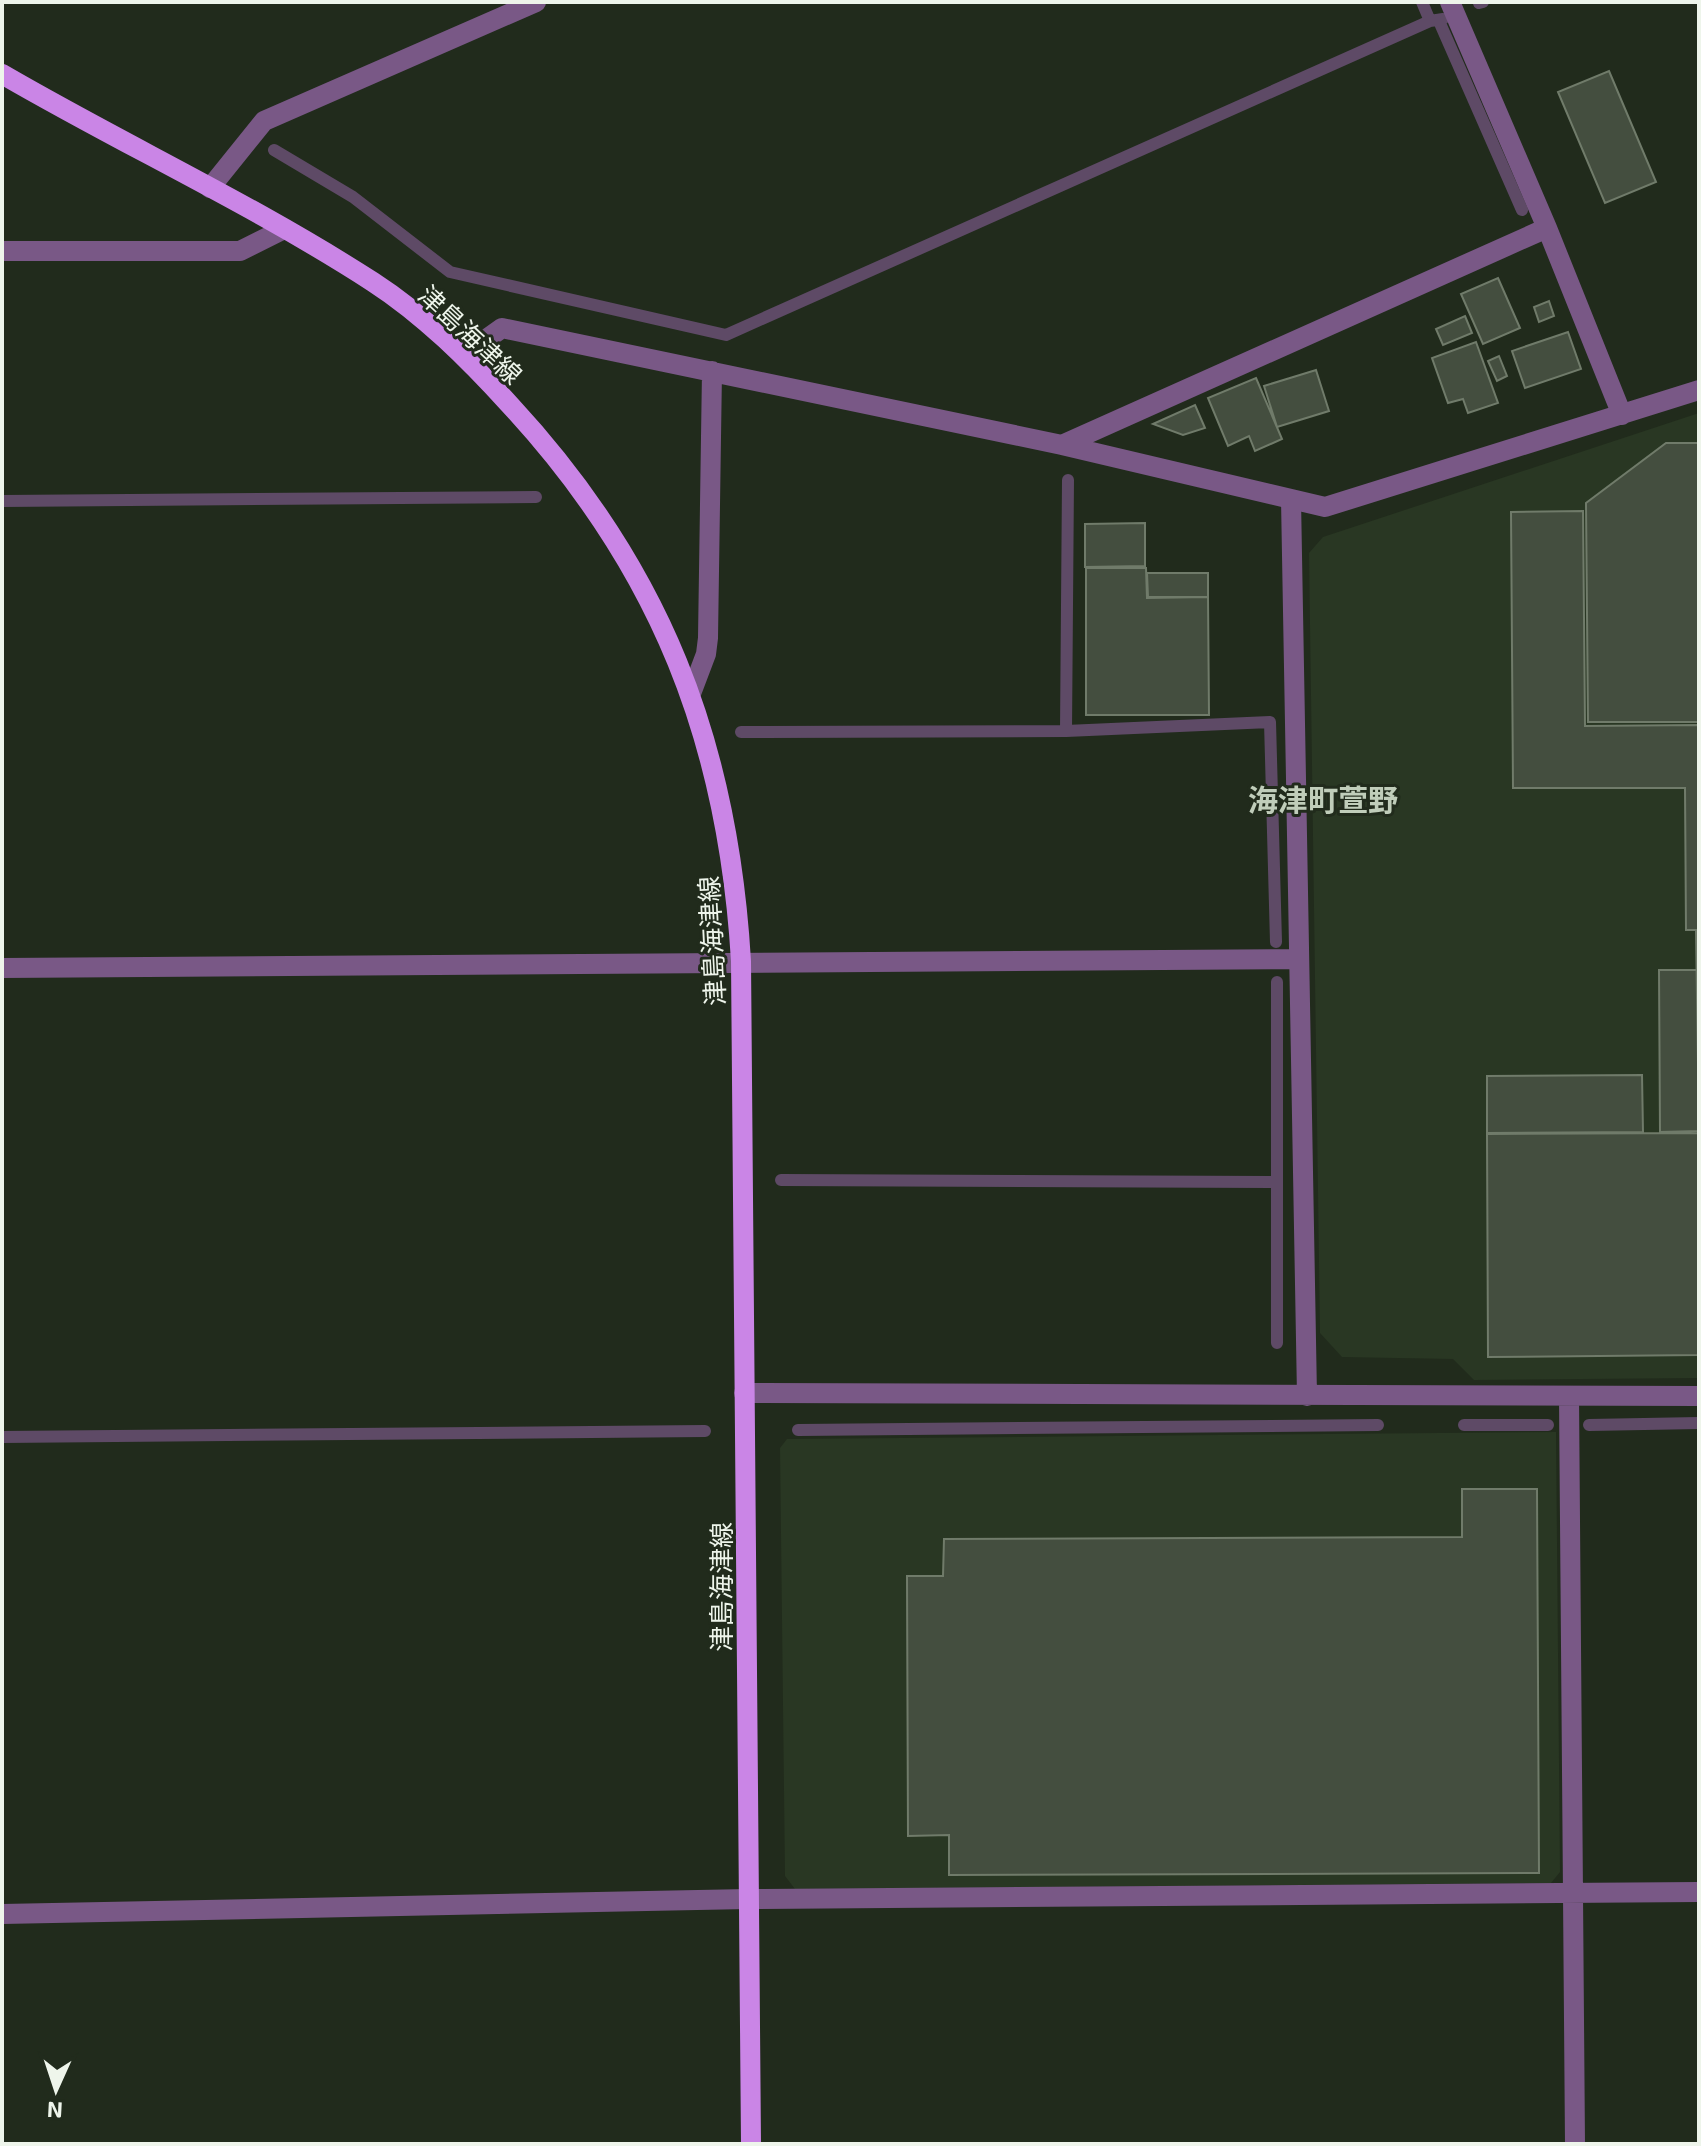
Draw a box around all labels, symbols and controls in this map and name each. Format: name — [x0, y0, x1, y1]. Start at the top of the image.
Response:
street label: 津島海津線 — [413, 278, 529, 390]
district label: 海津町萱野 — [1248, 781, 1398, 817]
street label: 津島海津線 — [692, 875, 730, 1007]
street label: 津島海津線 — [705, 1522, 736, 1652]
north arrow — [16, 2050, 96, 2130]
text: N — [46, 2098, 64, 2124]

